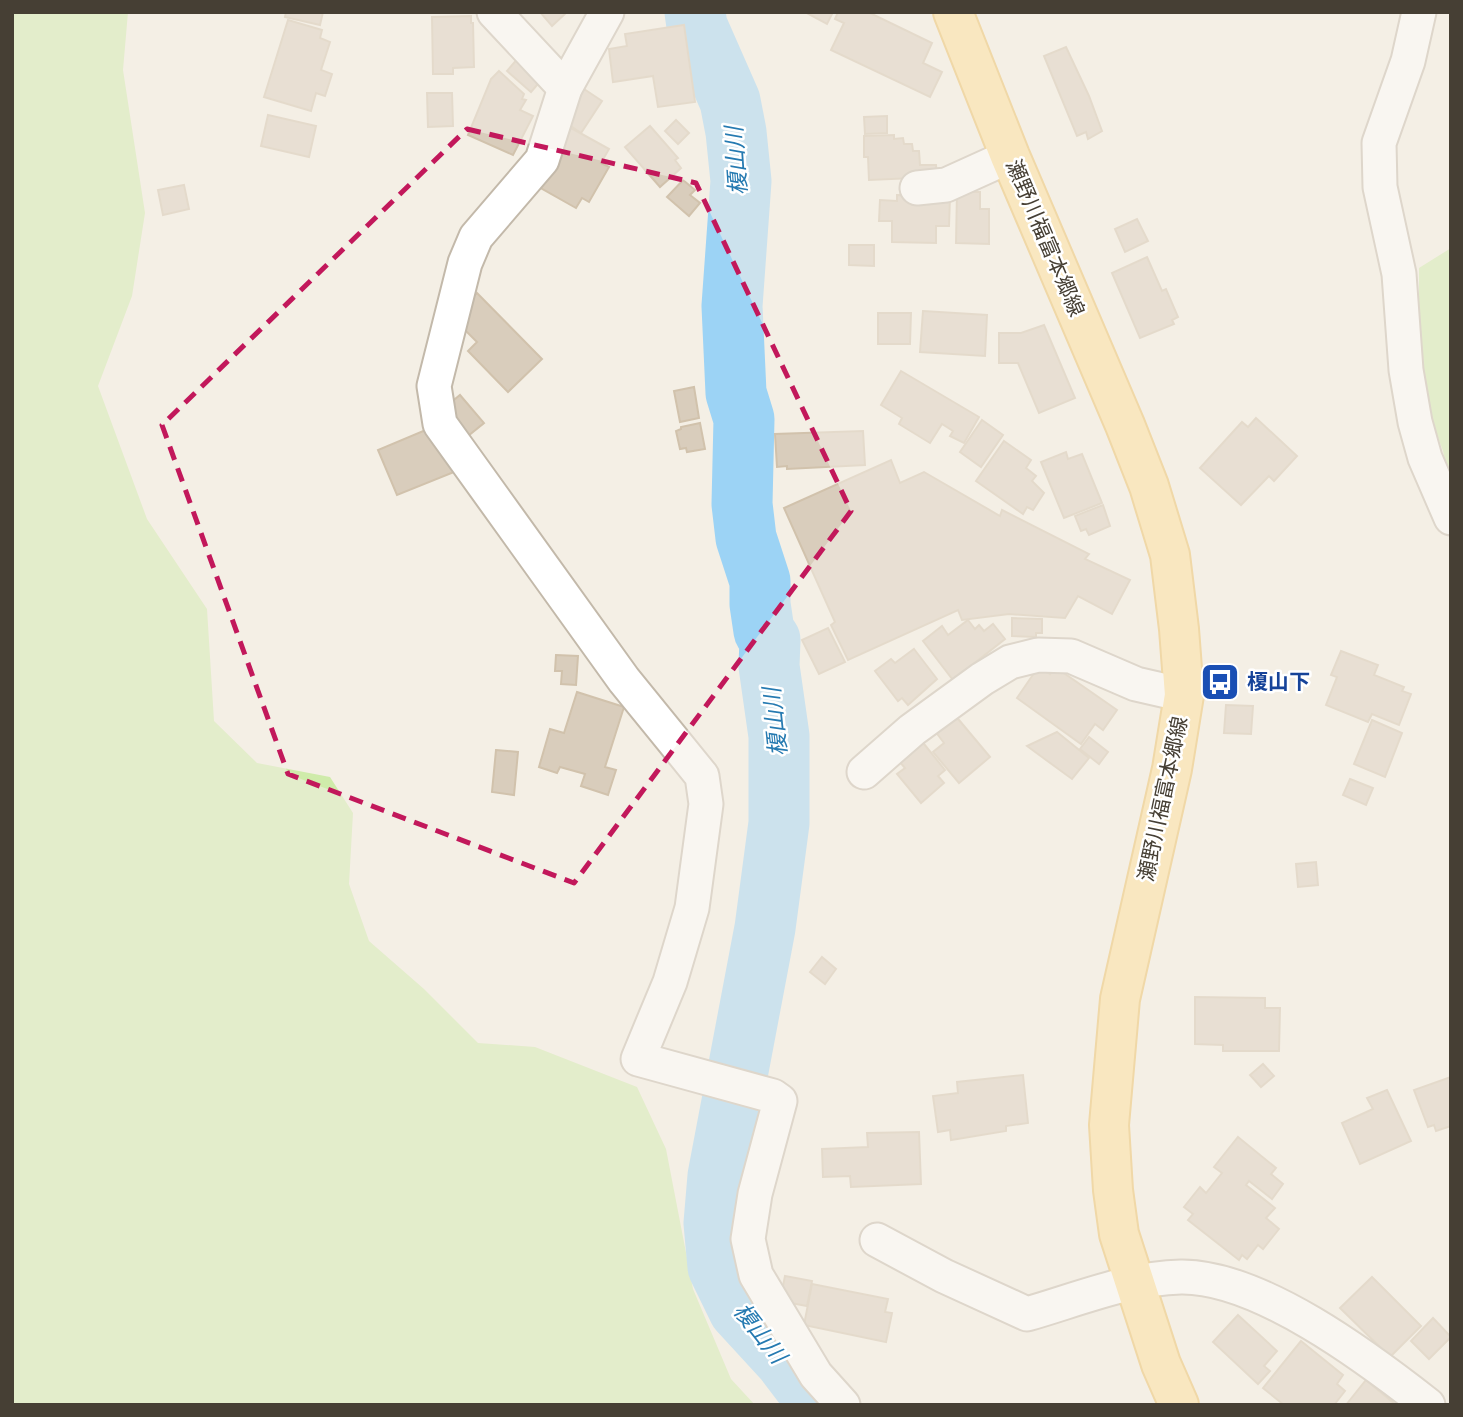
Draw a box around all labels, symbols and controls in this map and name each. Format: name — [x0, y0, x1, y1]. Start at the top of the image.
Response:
water label: 榎山川 — [719, 123, 752, 196]
street label: 瀬野川福富本郷線 — [1001, 156, 1090, 320]
bus stop icon: 榎山下 — [1199, 661, 1241, 703]
place label: 榎山下 — [1247, 669, 1310, 694]
water label: 榎山川 — [757, 683, 793, 758]
street label: 瀬野川福富本郷線 — [1133, 714, 1192, 884]
water label: 榎山川 — [728, 1297, 794, 1371]

